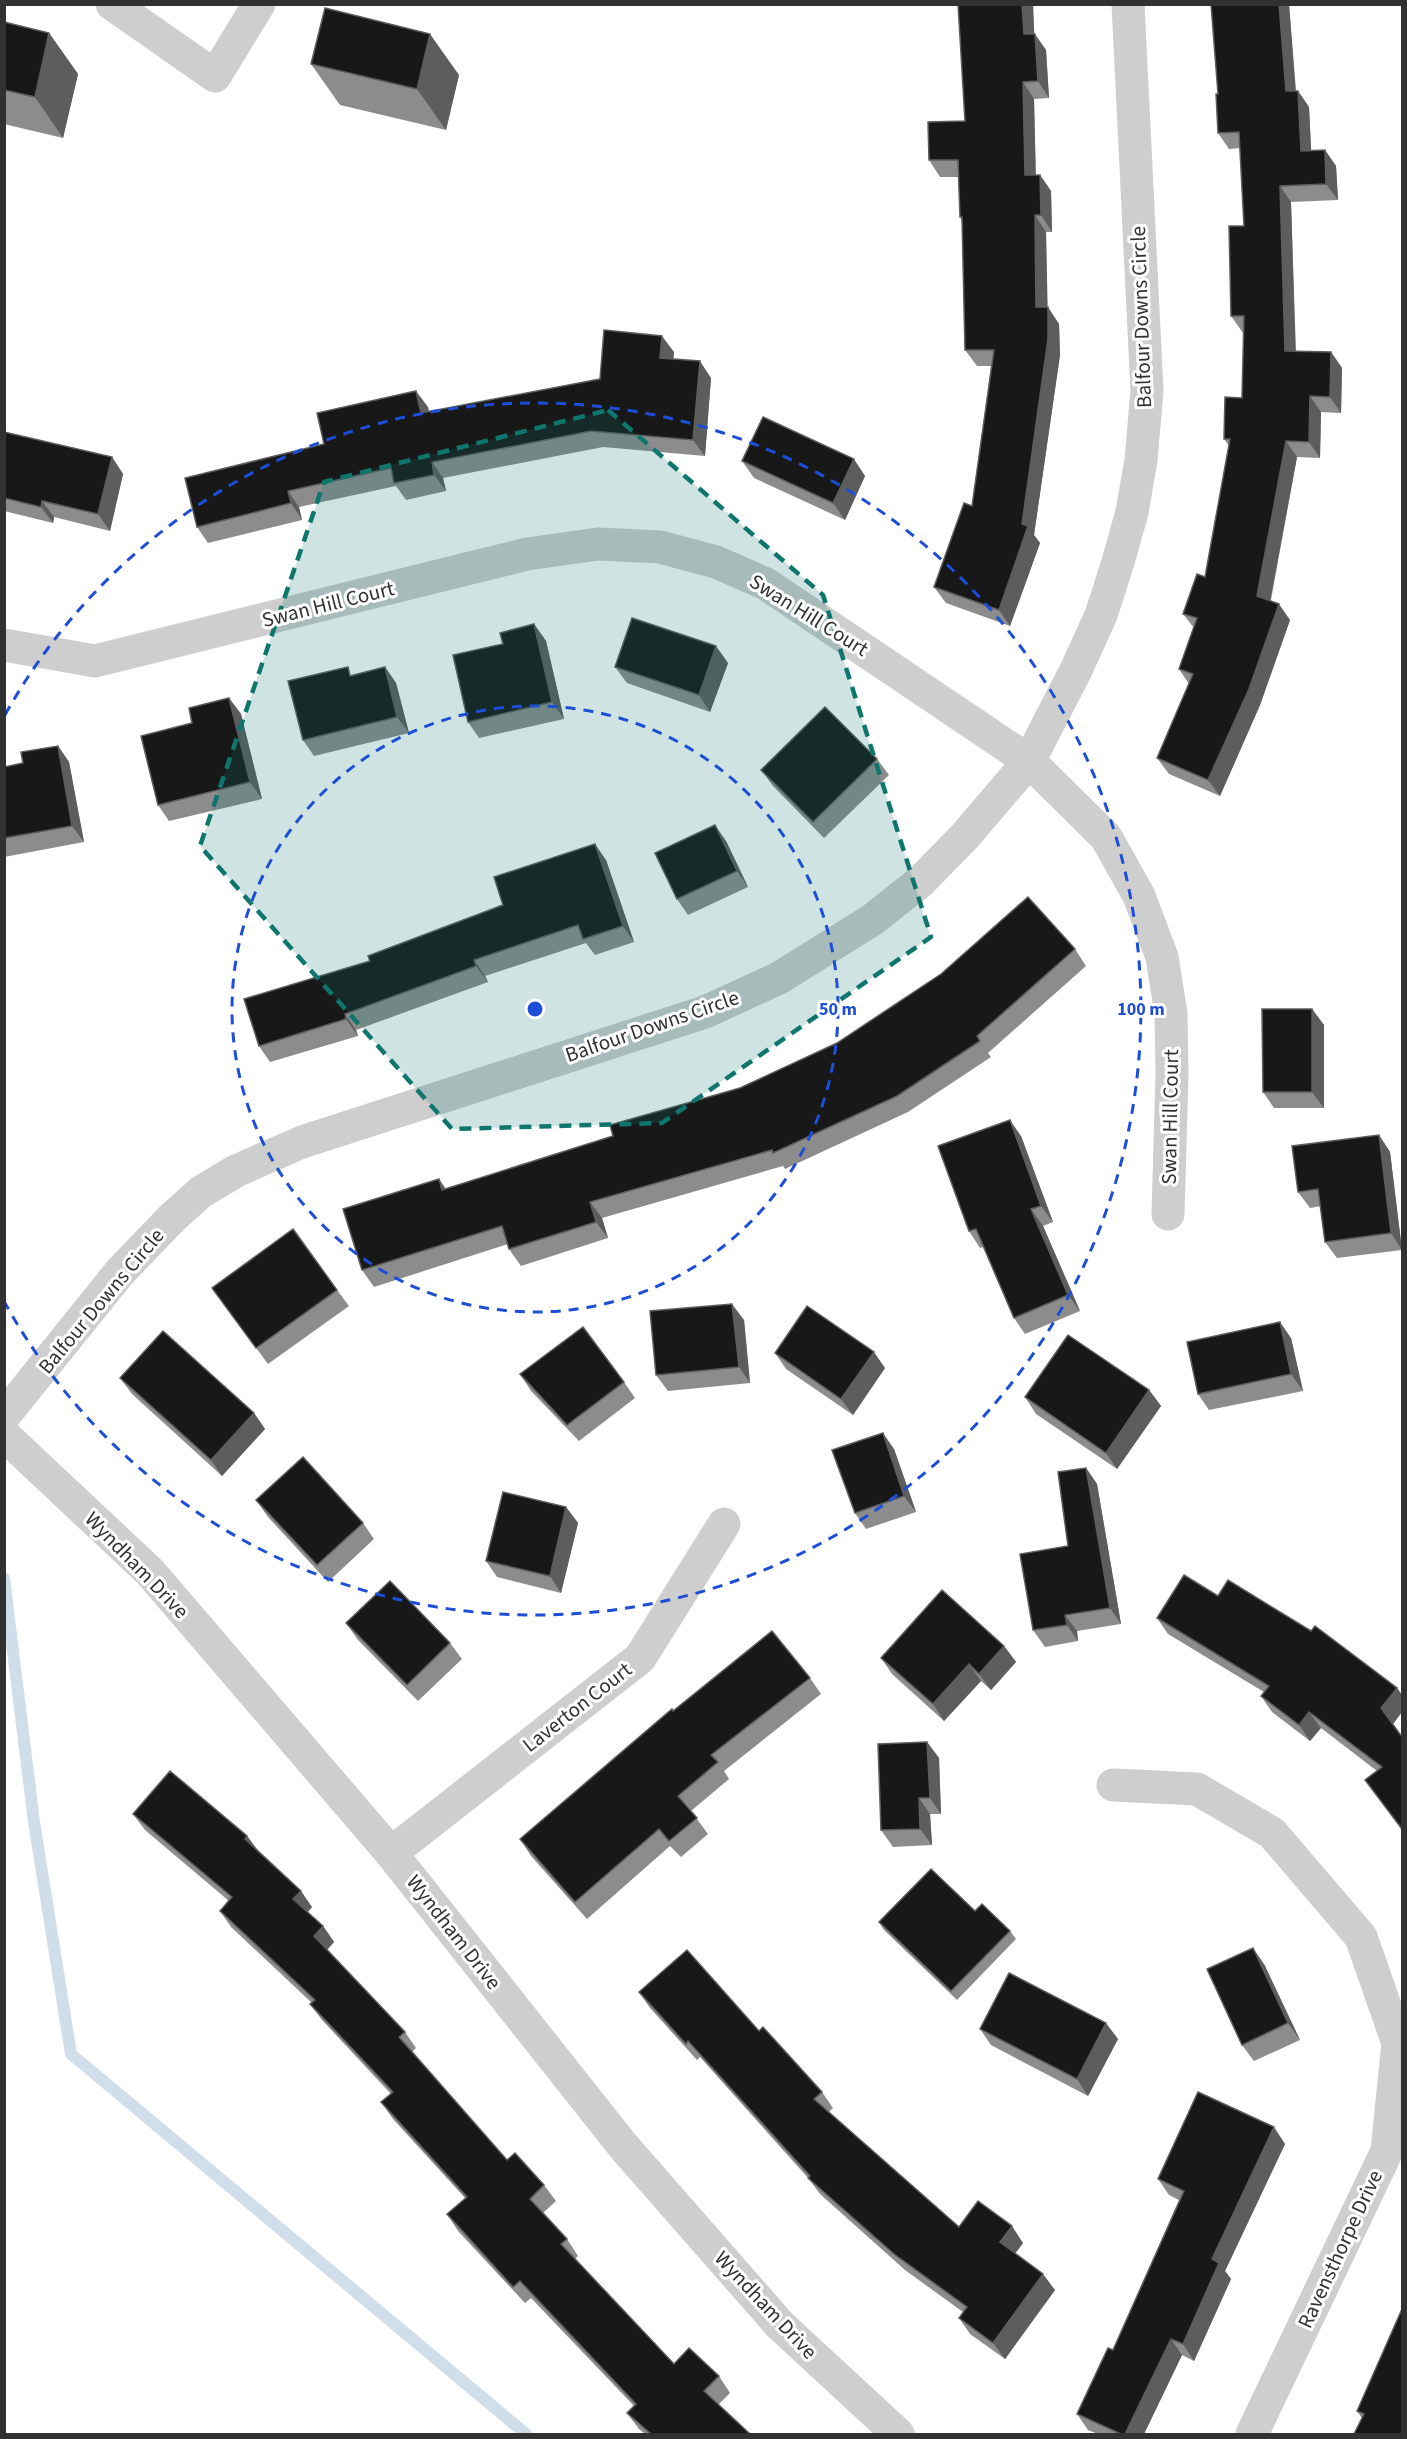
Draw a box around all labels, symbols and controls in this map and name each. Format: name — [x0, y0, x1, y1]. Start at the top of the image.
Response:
street label: Balfour Downs Circle — [1123, 226, 1159, 408]
street label: Swan Hill Court — [744, 566, 874, 664]
street label: Swan Hill Court — [259, 573, 397, 635]
street label: Balfour Downs Circle — [561, 982, 743, 1070]
text: 50 m — [819, 997, 857, 1022]
text: 100 m — [1117, 997, 1165, 1022]
centre of rings — [525, 999, 545, 1019]
street label: Swan Hill Court — [1154, 1049, 1186, 1185]
street label: Balfour Downs Circle — [31, 1222, 171, 1380]
street label: Wyndham Drive — [78, 1505, 196, 1625]
street label: Laverton Court — [516, 1655, 638, 1759]
street label: Wyndham Drive — [400, 1868, 508, 1996]
street label: Ravensthorpe Drive — [1290, 2165, 1390, 2333]
street label: Wyndham Drive — [708, 2244, 824, 2366]

